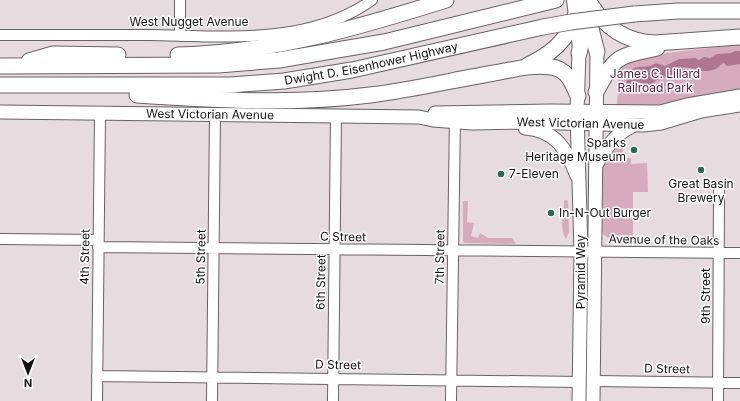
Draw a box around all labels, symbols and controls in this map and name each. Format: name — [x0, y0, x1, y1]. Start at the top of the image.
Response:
street label: West Nugget Avenue — [129, 14, 249, 29]
street label: Dwight D. Eisenhower Highway — [283, 38, 459, 88]
park label: James C. Lillard Railroad Park — [610, 66, 700, 95]
street label: West Victorian Avenue — [146, 106, 274, 122]
street label: West Victorian Avenue — [516, 114, 645, 132]
place label: Sparks Heritage Museum — [525, 135, 626, 164]
marker: Sparks Heritage Museum — [629, 145, 639, 155]
marker: Great Basin Brewery — [696, 165, 706, 175]
place label: 7-Eleven — [509, 166, 559, 181]
marker: 7-Eleven — [496, 169, 506, 179]
place label: Great Basin Brewery — [668, 176, 734, 205]
place label: In-N-Out Burger — [559, 205, 652, 220]
marker: In-N-Out Burger — [546, 208, 556, 218]
street label: 4th Street — [77, 229, 92, 285]
street label: 5th Street — [193, 229, 208, 285]
street label: C Street — [320, 229, 366, 244]
street label: 7th Street — [432, 229, 447, 285]
street label: Avenue of the Oaks — [609, 231, 720, 248]
street label: Pyramid Way — [573, 235, 588, 309]
street label: 6th Street — [313, 254, 328, 310]
street label: 9th Street — [698, 268, 713, 324]
north arrow — [8, 353, 48, 393]
street label: D Street — [315, 357, 361, 372]
street label: D Street — [644, 361, 690, 376]
text: N — [24, 376, 32, 390]

